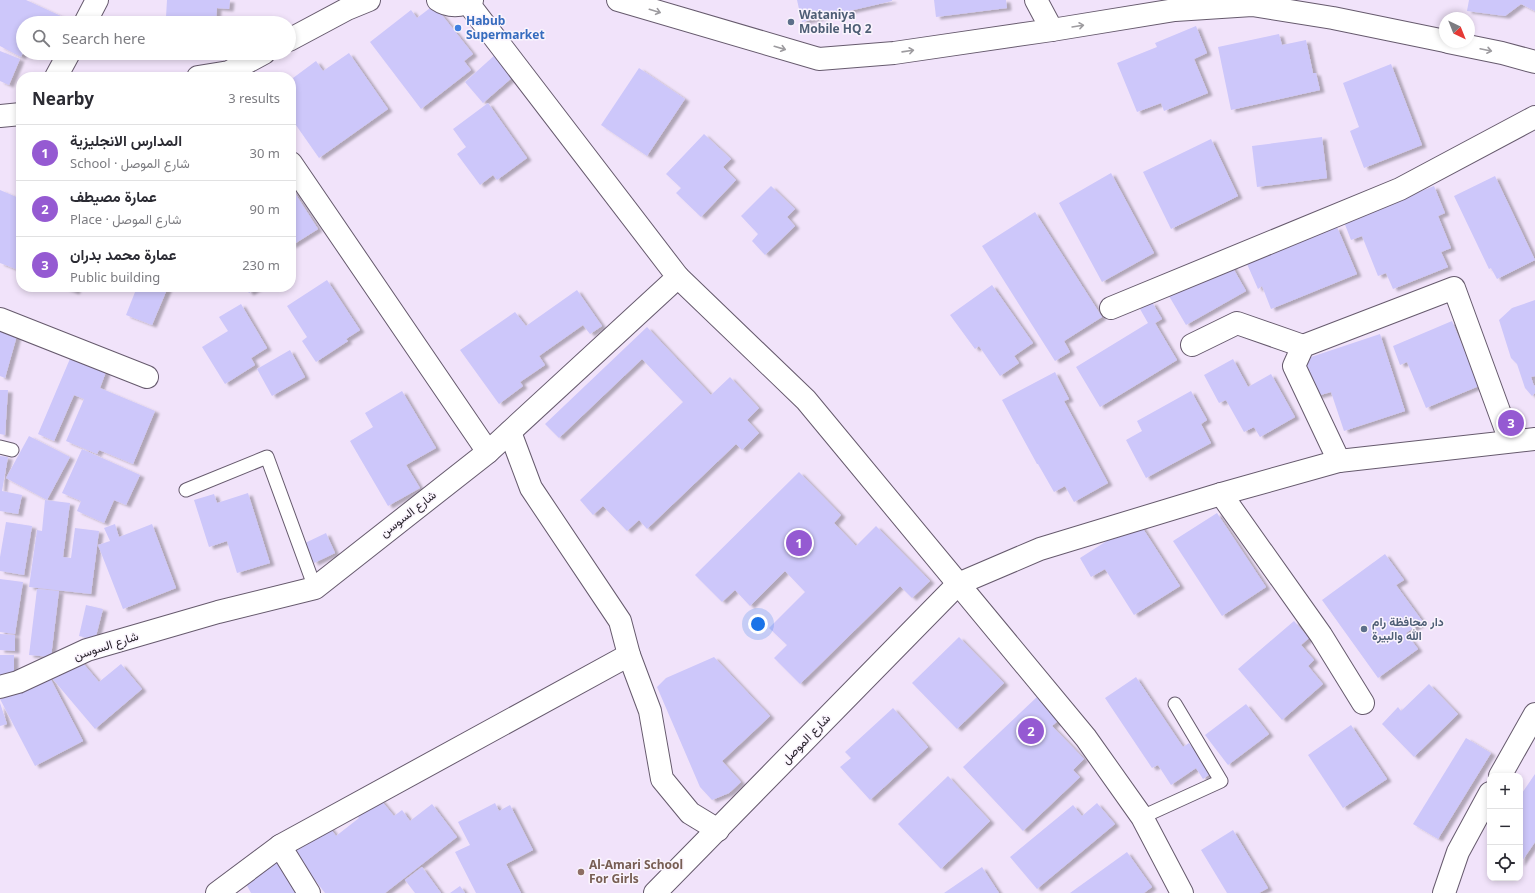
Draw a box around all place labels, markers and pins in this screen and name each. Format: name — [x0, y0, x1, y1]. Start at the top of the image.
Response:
place label: Wataniya Mobile HQ 2 — [799, 6, 872, 37]
place label: Habub Supermarket — [466, 12, 545, 43]
marker: Wataniya Mobile HQ 2 — [786, 17, 796, 27]
marker: Habub Supermarket — [453, 23, 463, 33]
pin: 3 — [1498, 408, 1524, 438]
pin: 1 — [786, 528, 812, 558]
place label: دار محافظة رام الله والبيرة — [1372, 613, 1444, 644]
marker: دار محافظة رام الله والبيرة — [1359, 624, 1369, 634]
pin: 2 — [1018, 716, 1044, 746]
place label: Al-Amari School For Girls — [589, 856, 683, 887]
marker: Al-Amari School For Girls — [576, 867, 586, 877]

